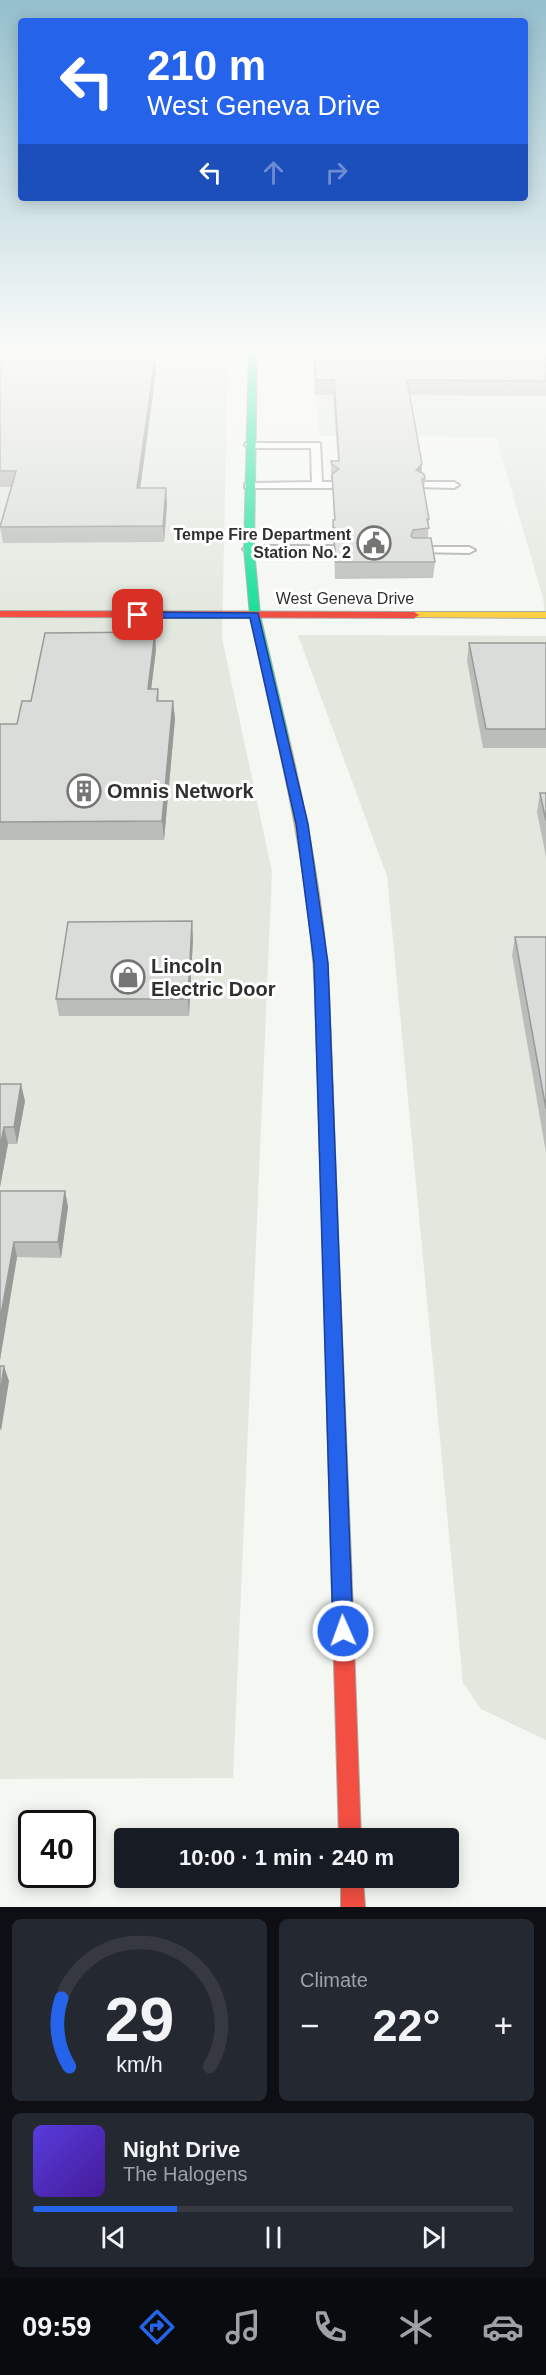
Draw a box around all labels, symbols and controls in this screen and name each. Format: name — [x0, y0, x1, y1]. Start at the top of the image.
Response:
icon: left — [48, 42, 126, 120]
text: 210 m — [147, 42, 266, 89]
text: West Geneva Drive — [147, 91, 381, 121]
icon: left — [194, 156, 227, 189]
icon: ahead — [257, 156, 290, 189]
icon: right — [320, 156, 353, 189]
public building icon: Tempe Fire Department Station No. 2 — [356, 525, 392, 561]
place label: Tempe Fire Department Station No. 2 — [173, 526, 352, 561]
pin — [112, 589, 163, 640]
street label: West Geneva Drive — [276, 590, 414, 607]
icon: arrive — [121, 598, 154, 631]
building icon: Omnis Network — [66, 773, 102, 809]
place label: Omnis Network — [107, 780, 255, 802]
place label: Lincoln Electric Door — [151, 955, 276, 1000]
shop icon: Lincoln Electric Door — [110, 959, 146, 995]
position arrow — [311, 1599, 375, 1663]
speed limit sign: 40 — [18, 1810, 96, 1888]
text: 10:00 · 1 min · 240 m — [179, 1845, 394, 1870]
text: Climate — [300, 1969, 368, 1991]
text: 29 — [105, 1985, 174, 2054]
text: 22° — [372, 2000, 441, 2051]
text: − — [300, 2007, 319, 2044]
text: + — [494, 2007, 513, 2044]
text: km/h — [116, 2053, 163, 2077]
text: Night Drive — [123, 2137, 240, 2162]
text: The Halogens — [123, 2163, 248, 2185]
icon: previous — [97, 2221, 130, 2254]
icon: pause — [257, 2221, 290, 2254]
icon: next — [417, 2221, 450, 2254]
icon: directions — [136, 2306, 178, 2348]
icon: music — [222, 2306, 264, 2348]
icon: phone — [309, 2306, 351, 2348]
icon: climate — [395, 2306, 437, 2348]
icon: car — [482, 2306, 524, 2348]
text: 09:59 — [22, 2312, 91, 2342]

